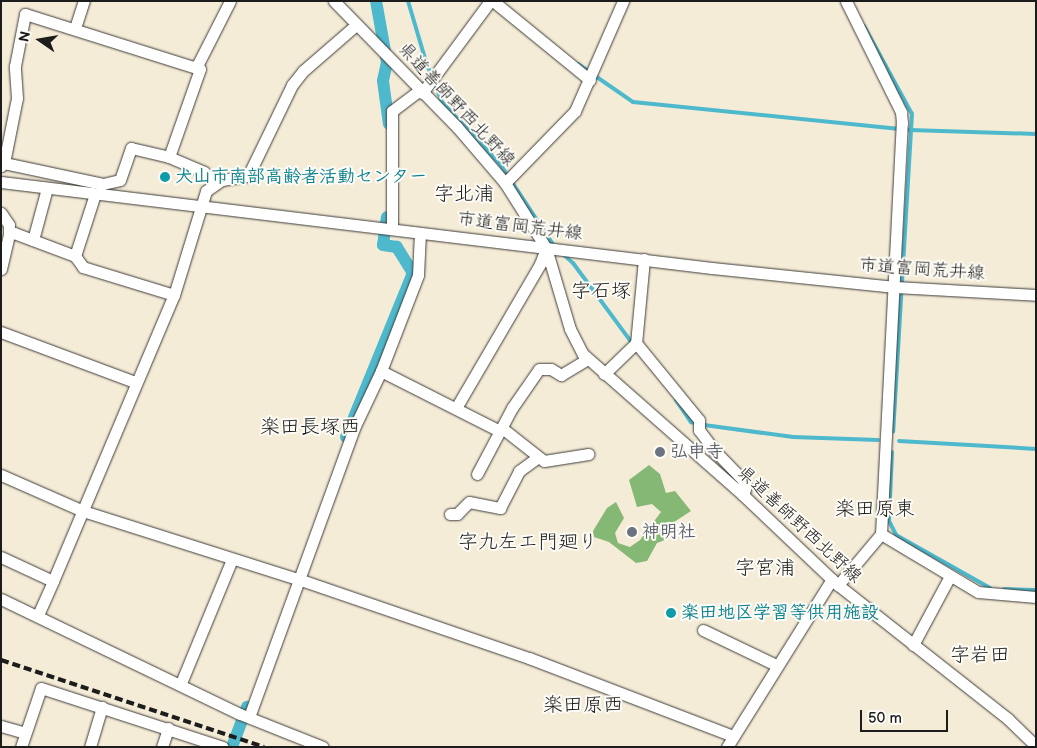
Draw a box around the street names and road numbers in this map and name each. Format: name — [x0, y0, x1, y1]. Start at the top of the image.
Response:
street label: 県道善師野西北野線 — [393, 38, 519, 172]
street label: 市道富岡荒井線 — [456, 209, 584, 245]
street label: 市道富岡荒井線 — [858, 255, 986, 285]
street label: 県道善師野西北野線 — [732, 462, 866, 588]

